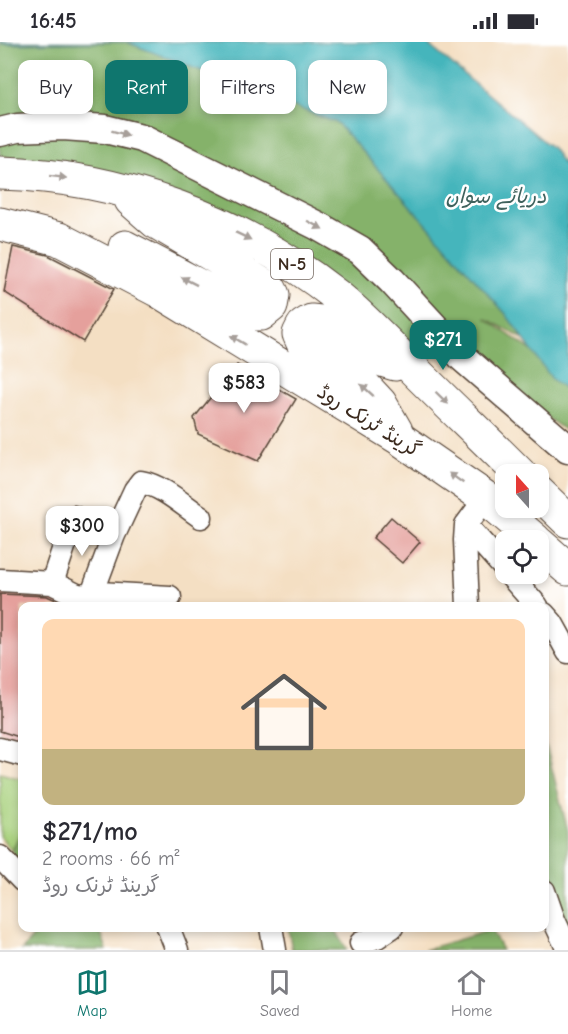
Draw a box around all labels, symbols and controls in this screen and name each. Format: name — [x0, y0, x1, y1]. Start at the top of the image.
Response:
text: 16:45 — [30, 8, 77, 34]
chip: Buy — [18, 60, 93, 114]
chip: Rent — [105, 60, 188, 114]
chip: Filters — [200, 60, 296, 114]
chip: New — [308, 60, 387, 114]
one-way arrow — [111, 128, 129, 138]
one-way arrow — [49, 173, 68, 182]
water label: دریائے سواں — [445, 184, 547, 210]
one-way arrow — [307, 220, 324, 230]
one-way arrow — [235, 232, 252, 241]
road number: N-5 — [271, 249, 313, 279]
one-way arrow — [180, 276, 198, 286]
pin: $271 — [407, 320, 479, 371]
text: $271 — [424, 328, 462, 351]
one-way arrow — [230, 335, 246, 346]
pin: $583 — [208, 363, 280, 414]
text: $583 — [223, 371, 265, 394]
street label: گرینڈ ٹرنک روڈ — [313, 380, 425, 462]
one-way arrow — [360, 384, 375, 397]
one-way arrow — [435, 390, 449, 404]
north arrow — [495, 464, 549, 518]
map controls — [495, 464, 549, 584]
one-way arrow — [449, 472, 465, 484]
pin: $300 — [46, 506, 118, 557]
text: $300 — [60, 514, 104, 537]
button: locate — [495, 530, 549, 584]
icon: home — [230, 658, 338, 766]
text: $271/mo — [42, 817, 138, 847]
text: 2 rooms · 66 m² — [42, 847, 180, 870]
text: گرینڈ ٹرنک روڈ — [42, 874, 160, 897]
tab: Map — [76, 966, 109, 1020]
tab: Saved — [260, 966, 300, 1020]
tab: Home — [451, 966, 492, 1020]

